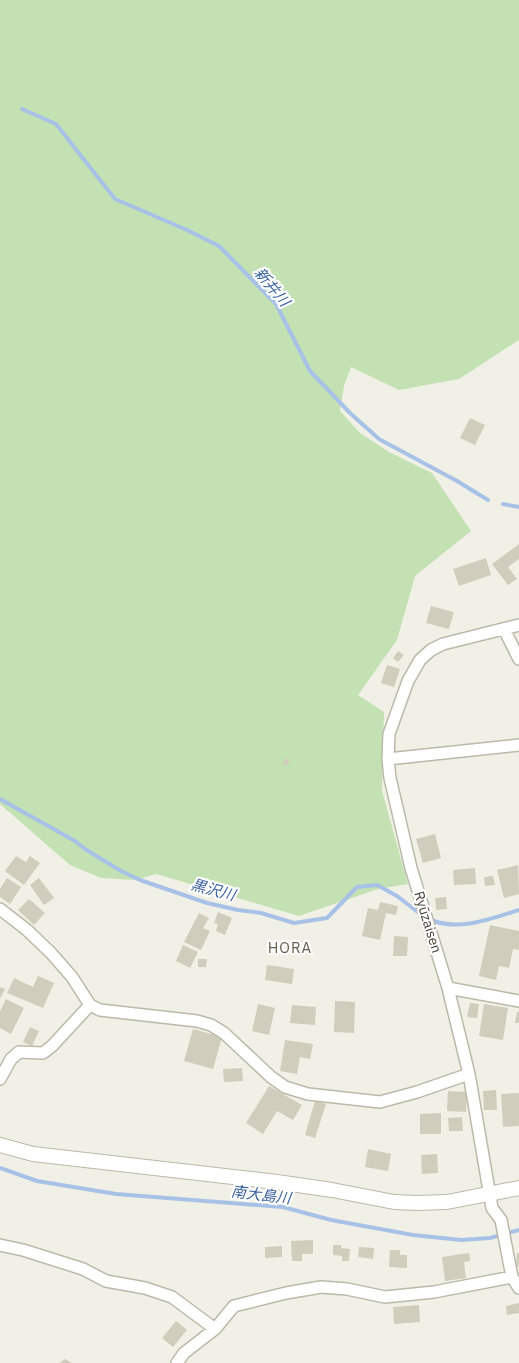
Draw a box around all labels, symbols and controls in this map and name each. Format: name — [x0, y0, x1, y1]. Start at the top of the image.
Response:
water label: 新井川 — [251, 263, 295, 312]
water label: 黒沢川 — [189, 875, 239, 905]
street label: Ryūzaisen — [410, 889, 446, 955]
district label: HORA — [268, 938, 312, 957]
water label: 南大島川 — [230, 1181, 294, 1208]

